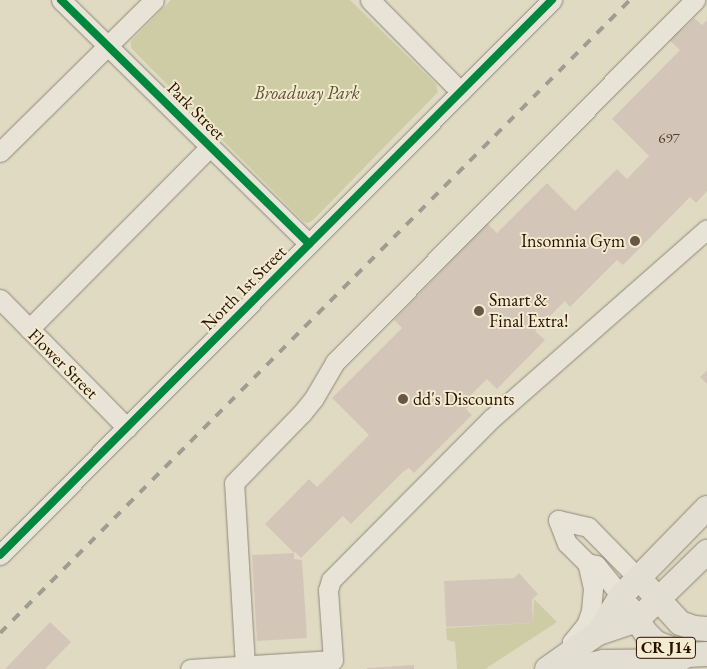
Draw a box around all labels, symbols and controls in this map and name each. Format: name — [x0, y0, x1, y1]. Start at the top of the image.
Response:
street label: Park Street — [162, 77, 230, 145]
park label: Broadway Park — [254, 82, 360, 104]
house number: 697 — [658, 129, 680, 147]
place label: Insomnia Gym — [521, 230, 625, 252]
marker: Insomnia Gym — [629, 235, 641, 247]
street label: North 1st Street — [197, 241, 291, 335]
place label: Smart & Final Extra! — [489, 290, 568, 332]
marker: Smart & Final Extra! — [473, 305, 485, 317]
street label: Flower Street — [23, 324, 103, 404]
place label: dd's Discounts — [413, 388, 514, 410]
marker: dd's Discounts — [397, 393, 409, 405]
road number: CR J14 — [635, 634, 697, 661]

